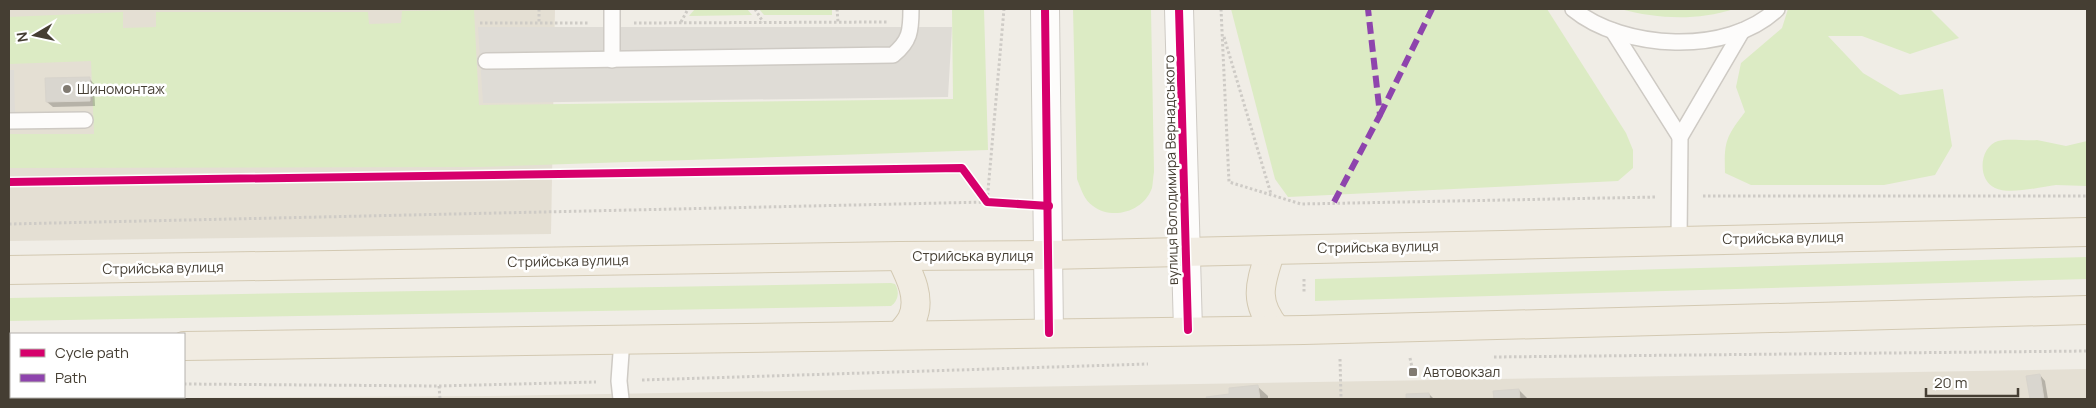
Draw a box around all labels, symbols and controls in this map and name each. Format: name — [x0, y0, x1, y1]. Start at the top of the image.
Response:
north arrow — [10, 10, 60, 60]
text: N — [11, 31, 32, 44]
street label: вулиця Володимира Вернадського — [1159, 55, 1182, 285]
place label: Шиномонтаж — [77, 79, 165, 98]
marker: Шиномонтаж — [61, 83, 73, 95]
street label: Стрийська вулиця — [1722, 227, 1844, 248]
street label: Стрийська вулиця — [1317, 236, 1439, 257]
street label: Стрийська вулиця — [912, 246, 1034, 265]
street label: Стрийська вулиця — [507, 250, 629, 271]
street label: Стрийська вулиця — [102, 257, 224, 278]
legend — [10, 333, 185, 398]
text: Cycle path — [55, 342, 129, 363]
place label: Автовокзал — [1423, 362, 1500, 381]
marker: Автовокзал — [1407, 366, 1419, 378]
scale bar — [1926, 366, 2018, 398]
text: Path — [55, 367, 87, 388]
text: 20 m — [1934, 372, 1967, 393]

